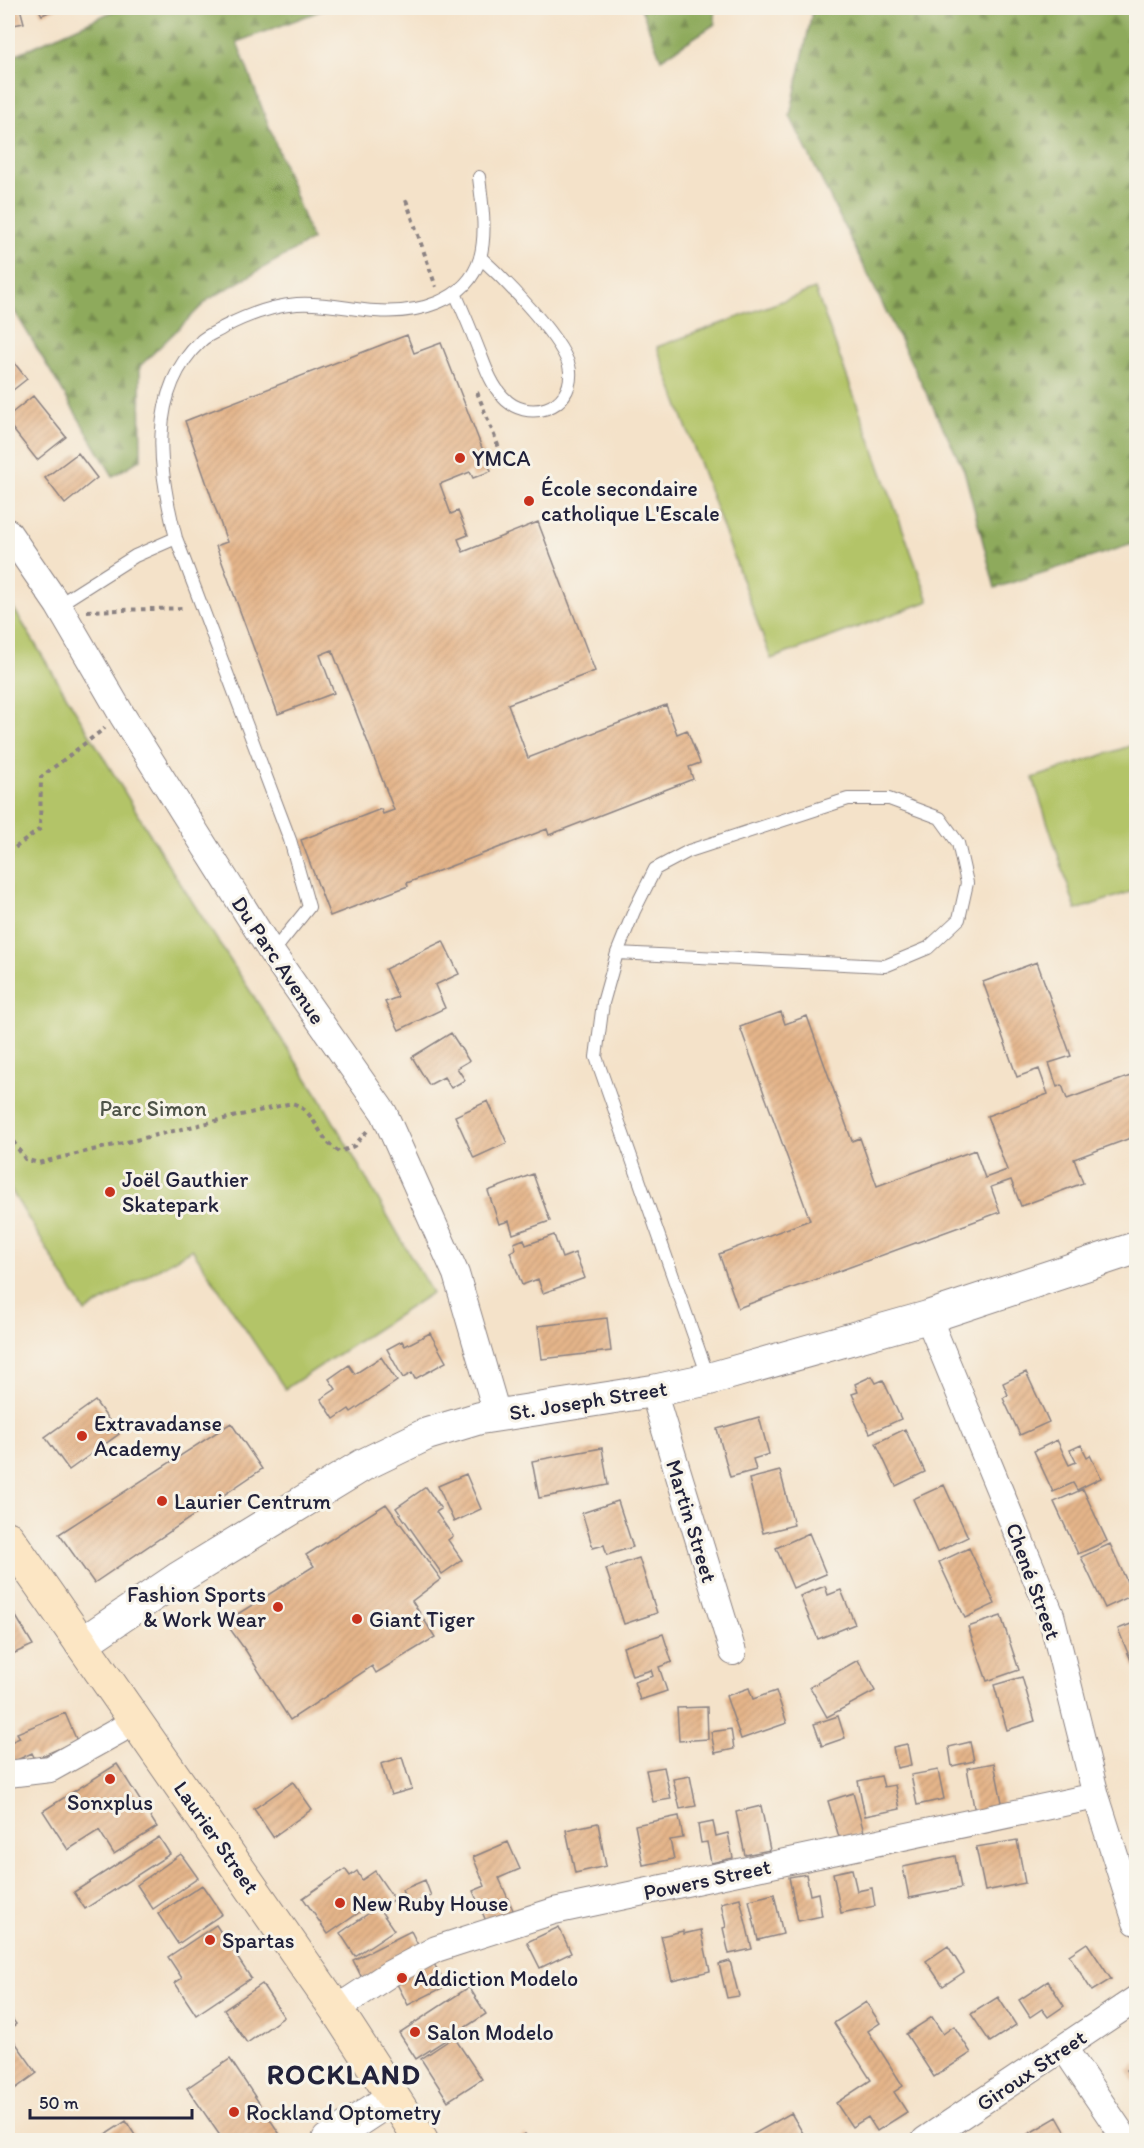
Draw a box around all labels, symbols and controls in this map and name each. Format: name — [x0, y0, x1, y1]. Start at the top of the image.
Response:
place label: YMCA — [472, 445, 531, 472]
marker: YMCA — [453, 451, 467, 465]
place label: École secondaire catholique L'Escale — [541, 475, 720, 527]
marker: École secondaire catholique L'Escale — [522, 494, 536, 508]
street label: Du Parc Avenue — [226, 891, 331, 1029]
park label: Parc Simon — [99, 1095, 207, 1122]
place label: Joël Gauthier Skatepark — [122, 1166, 249, 1218]
marker: Joël Gauthier Skatepark — [103, 1185, 117, 1199]
street label: St. Joseph Street — [507, 1375, 669, 1426]
place label: Extravadanse Academy — [94, 1410, 222, 1462]
marker: Extravadanse Academy — [75, 1429, 89, 1443]
street label: Martin Street — [660, 1456, 723, 1586]
place label: Laurier Centrum — [174, 1488, 332, 1515]
marker: Laurier Centrum — [155, 1494, 169, 1508]
street label: Chené Street — [1000, 1519, 1067, 1643]
place label: Fashion Sports & Work Wear — [127, 1581, 266, 1633]
marker: Fashion Sports & Work Wear — [271, 1600, 285, 1614]
place label: Giant Tiger — [369, 1606, 475, 1633]
marker: Giant Tiger — [350, 1612, 364, 1626]
marker: Sonxplus — [103, 1772, 117, 1786]
street label: Laurier Street — [168, 1776, 265, 1899]
place label: Sonxplus — [67, 1789, 153, 1816]
street label: Powers Street — [641, 1853, 773, 1906]
place label: New Ruby House — [352, 1890, 509, 1917]
marker: New Ruby House — [333, 1896, 347, 1910]
place label: Spartas — [222, 1927, 295, 1954]
marker: Spartas — [203, 1933, 217, 1947]
place label: Addiction Modelo — [414, 1965, 578, 1992]
marker: Addiction Modelo — [395, 1971, 409, 1985]
place label: Salon Modelo — [427, 2019, 554, 2046]
street label: Giroux Street — [971, 2024, 1091, 2117]
marker: Salon Modelo — [408, 2025, 422, 2039]
district label: ROCKLAND — [267, 2057, 421, 2091]
scale bar — [30, 2082, 192, 2120]
text: 50 m — [39, 2092, 79, 2114]
place label: Rockland Optometry — [246, 2099, 441, 2126]
marker: Rockland Optometry — [227, 2105, 241, 2119]

